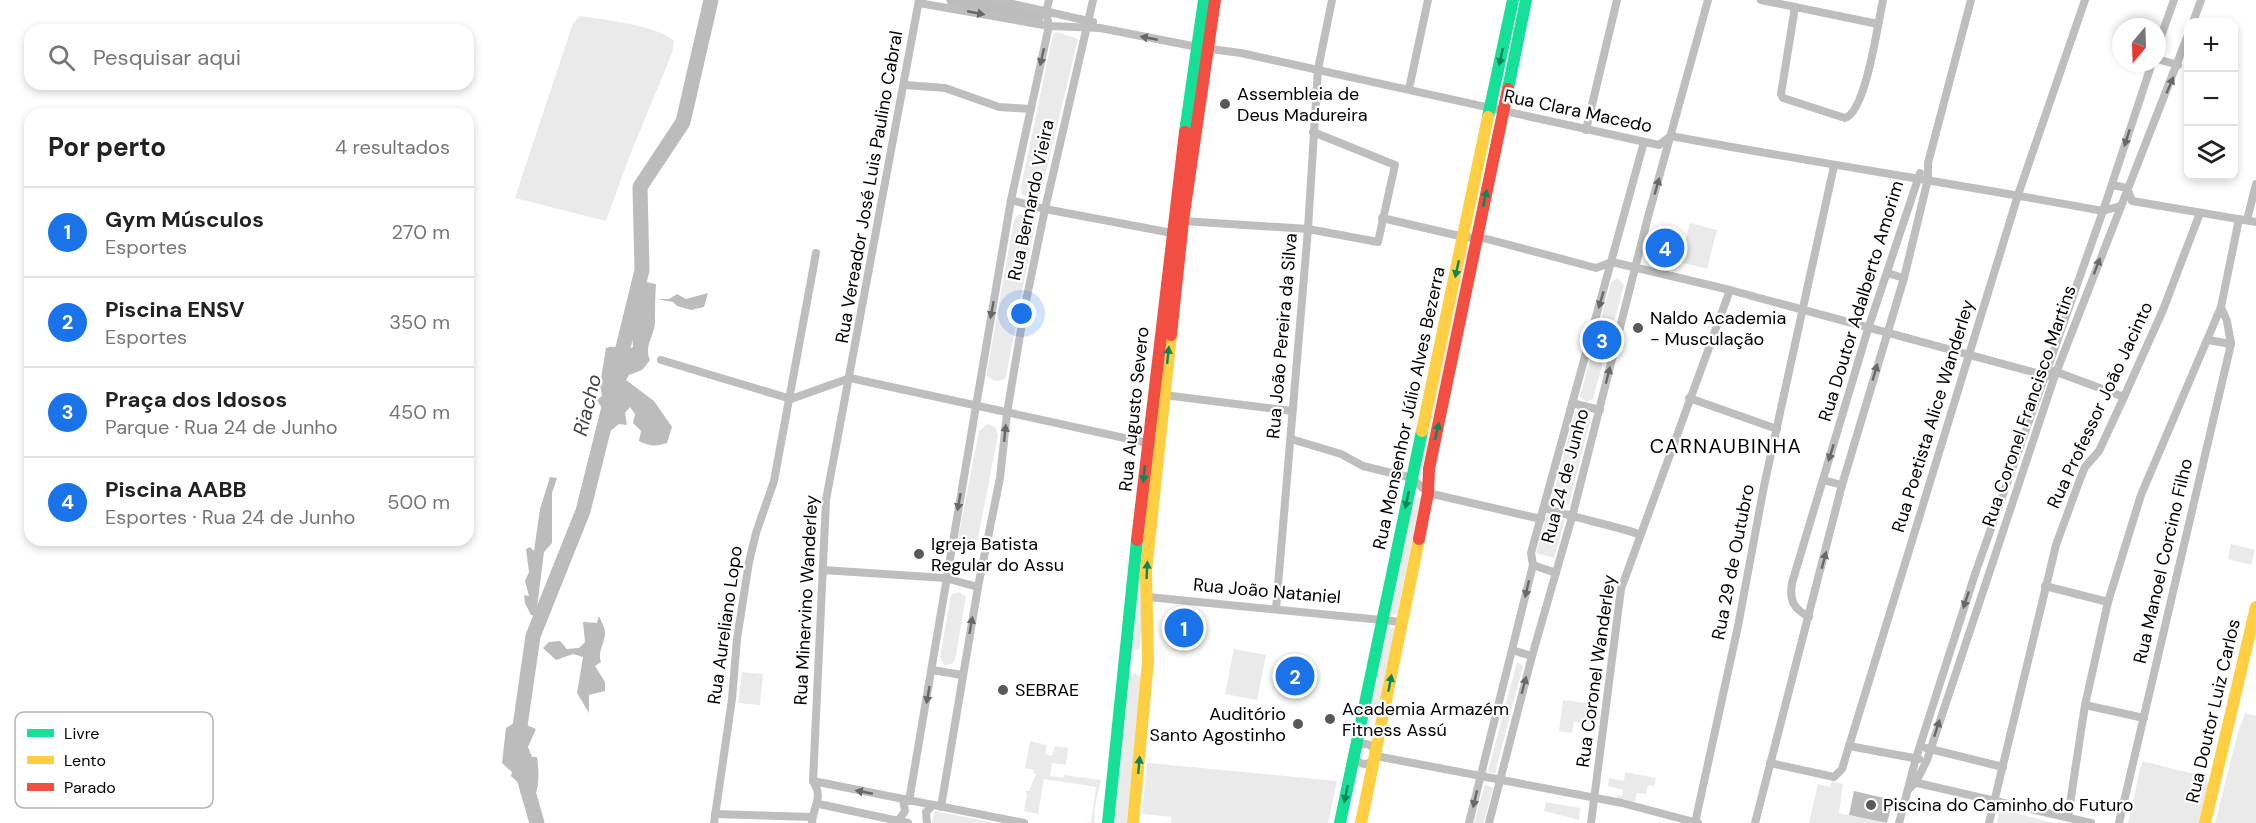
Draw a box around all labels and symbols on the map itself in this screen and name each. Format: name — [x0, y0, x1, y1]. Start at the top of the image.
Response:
one-way arrow — [967, 9, 986, 18]
north arrow — [2112, 18, 2166, 72]
street label: Rua Vereador José Luis Paulino Cabral — [830, 29, 908, 345]
one-way arrow — [1139, 33, 1158, 42]
one-way arrow — [1037, 48, 1047, 66]
one-way arrow — [1496, 48, 1505, 67]
one-way arrow — [2166, 76, 2175, 94]
place label: Assembleia de Deus Madureira — [1237, 82, 1368, 127]
street label: Rua Clara Macedo — [1502, 84, 1654, 138]
marker: Assembleia de Deus Madureira — [1218, 97, 1232, 111]
street label: Rua Bernardo Vieira — [1002, 117, 1060, 283]
one-way arrow — [2122, 130, 2131, 148]
one-way arrow — [1653, 177, 1662, 195]
street label: Rua Doutor Adalberto Amorim — [1813, 178, 1909, 424]
one-way arrow — [1480, 189, 1490, 208]
pin: 4 — [1646, 226, 1684, 270]
street label: Rua João Pereira da Silva — [1261, 232, 1303, 440]
one-way arrow — [2093, 257, 2102, 275]
one-way arrow — [1452, 260, 1461, 279]
street label: Rua Monsenhor Júlio Alves Bezerra — [1367, 264, 1451, 552]
street label: Rua Coronel Francisco Martins — [1976, 282, 2082, 530]
one-way arrow — [1596, 290, 1606, 309]
street label: Rua Poetista Alice Wanderley — [1886, 297, 1980, 535]
street label: Rua Professor João Jacinto — [2041, 298, 2159, 512]
your location — [1007, 299, 1036, 328]
one-way arrow — [987, 301, 996, 320]
place label: Naldo Academia - Musculação — [1650, 306, 1786, 351]
pin: 3 — [1582, 318, 1622, 362]
marker: Naldo Academia - Musculação — [1631, 321, 1645, 335]
street label: Rua Augusto Severo — [1113, 325, 1155, 493]
one-way arrow — [1163, 346, 1173, 365]
one-way arrow — [1871, 363, 1880, 381]
one-way arrow — [1604, 366, 1614, 384]
water label: Riacho — [567, 371, 607, 439]
street label: Rua 24 de Junho — [1536, 406, 1594, 546]
one-way arrow — [1433, 421, 1443, 440]
one-way arrow — [1000, 423, 1010, 442]
district label: CARNAUBINHA — [1650, 433, 1802, 459]
one-way arrow — [1826, 444, 1835, 462]
street label: Rua Manoel Corcino Filho — [2128, 456, 2198, 666]
one-way arrow — [1139, 465, 1149, 484]
street label: Rua 29 de Outubro — [1706, 482, 1760, 642]
one-way arrow — [1402, 491, 1411, 510]
one-way arrow — [954, 493, 963, 512]
street label: Rua Minervino Wanderley — [789, 494, 823, 706]
place label: Igreja Batista Regular do Assu — [931, 532, 1064, 577]
street label: Rua Aureliano Lopo — [702, 544, 748, 706]
marker: Igreja Batista Regular do Assu — [912, 547, 926, 561]
one-way arrow — [1820, 551, 1829, 569]
one-way arrow — [1142, 561, 1151, 580]
street label: Rua João Nataniel — [1192, 573, 1342, 609]
street label: Rua Coronel Wanderley — [1571, 573, 1621, 769]
one-way arrow — [1522, 580, 1532, 598]
one-way arrow — [1961, 591, 1971, 609]
pin: 1 — [1164, 606, 1204, 650]
one-way arrow — [967, 615, 976, 634]
street label: Rua Doutor Luiz Carlos — [2180, 617, 2246, 805]
pin: 2 — [1276, 654, 1314, 698]
one-way arrow — [1386, 674, 1395, 693]
one-way arrow — [1520, 676, 1530, 694]
place label: SEBRAE — [1015, 678, 1079, 702]
marker: SEBRAE — [996, 683, 1010, 697]
one-way arrow — [923, 685, 932, 704]
place label: Academia Armazém Fitness Assú — [1342, 697, 1509, 742]
place label: Auditório Santo Agostinho — [1149, 702, 1286, 747]
legend — [15, 712, 213, 808]
marker: Academia Armazém Fitness Assú — [1323, 712, 1337, 726]
marker: Auditório Santo Agostinho — [1291, 717, 1305, 731]
one-way arrow — [1933, 719, 1943, 737]
text: Livre — [64, 723, 99, 744]
text: Lento — [64, 750, 106, 771]
one-way arrow — [1134, 755, 1144, 774]
text: Parado — [64, 777, 116, 798]
one-way arrow — [1341, 785, 1350, 804]
one-way arrow — [854, 786, 873, 796]
one-way arrow — [1470, 789, 1479, 808]
place label: Piscina do Caminho do Futuro — [1883, 793, 2133, 817]
marker: Piscina do Caminho do Futuro — [1864, 798, 1878, 812]

